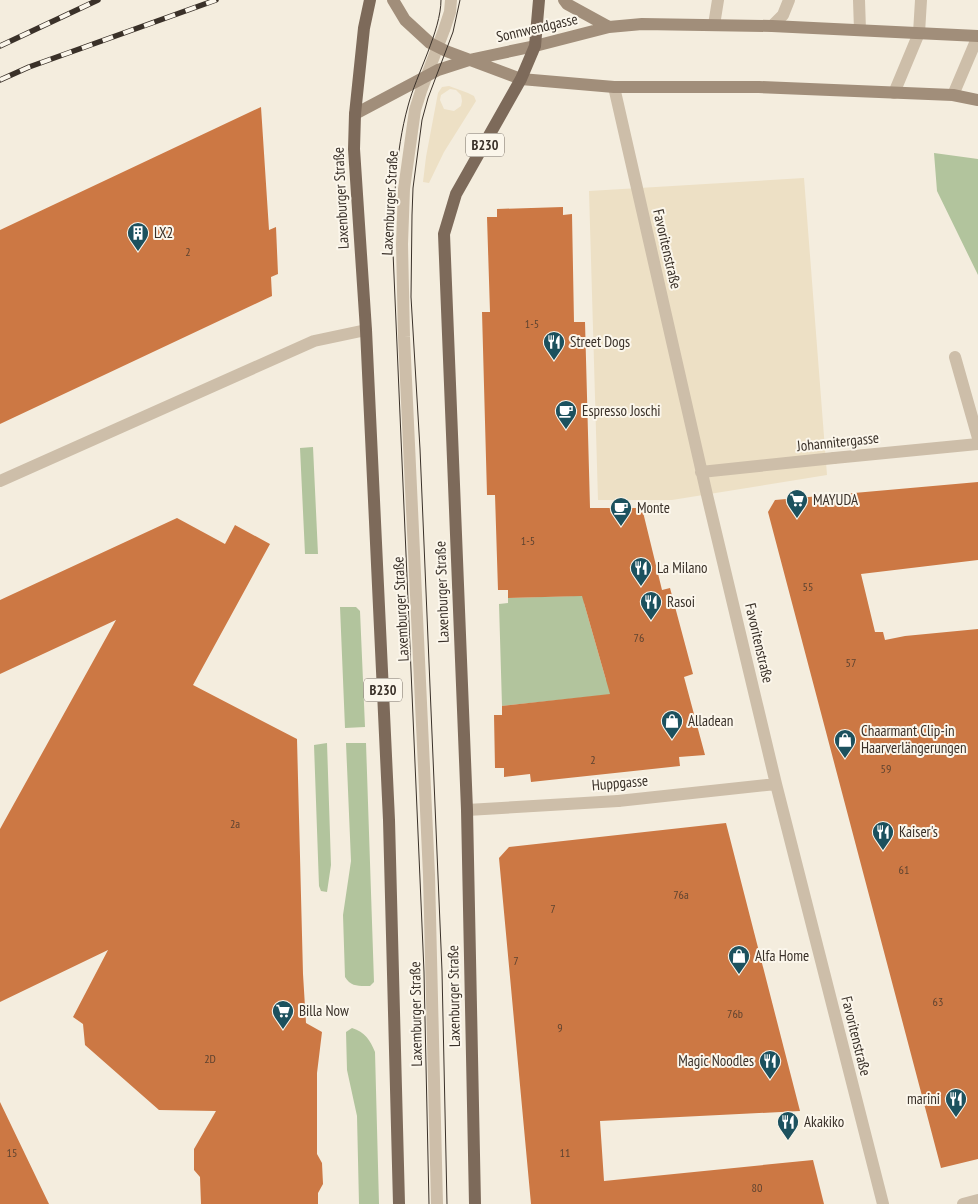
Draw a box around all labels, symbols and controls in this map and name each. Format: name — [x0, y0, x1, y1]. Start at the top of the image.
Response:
street label: Sonnwendgasse — [494, 9, 579, 46]
road number: B230 — [466, 134, 504, 156]
street label: Laxenburger Straße — [328, 147, 353, 249]
street label: Laxemburger Straße — [377, 150, 402, 256]
street label: Favoritenstraße — [649, 207, 686, 291]
building icon: LX2 — [126, 221, 150, 252]
place label: LX2 — [154, 223, 173, 242]
house number: 2 — [185, 244, 191, 259]
house number: 1-5 — [525, 316, 539, 331]
restaurant icon: Street Dogs — [542, 330, 566, 361]
place label: Street Dogs — [570, 332, 630, 351]
cafe icon: Espresso Joschi — [554, 399, 578, 430]
place label: Espresso Joschi — [582, 401, 661, 420]
street label: Johannitergasse — [795, 428, 880, 455]
supermarket icon: MAYUDA — [785, 488, 809, 519]
place label: MAYUDA — [813, 490, 859, 509]
cafe icon: Monte — [609, 496, 633, 527]
place label: Monte — [637, 498, 670, 517]
house number: 1-5 — [521, 533, 535, 548]
street label: Laxenburger Straße — [430, 541, 453, 643]
street label: Laxemburger Straße — [388, 556, 413, 662]
restaurant icon: La Milano — [629, 556, 653, 587]
place label: La Milano — [657, 558, 708, 577]
house number: 55 — [803, 579, 813, 594]
restaurant icon: Rasoi — [639, 590, 663, 621]
place label: Rasoi — [667, 592, 695, 611]
street label: Favoritenstraße — [741, 601, 778, 685]
house number: 76 — [634, 630, 644, 645]
house number: 57 — [846, 655, 856, 670]
road number: B230 — [364, 678, 402, 702]
shop icon: Alladean — [660, 709, 684, 740]
place label: Alladean — [688, 711, 733, 730]
place label: Chaarmant Clip-in Haarverlängerungen — [861, 721, 967, 757]
shop icon: Chaarmant Clip-in Haarverlängerungen — [833, 728, 857, 759]
house number: 2 — [590, 752, 596, 767]
house number: 59 — [881, 761, 891, 776]
street label: Huppgasse — [591, 771, 649, 794]
house number: 2a — [230, 816, 240, 831]
restaurant icon: Kaiser's — [871, 820, 895, 851]
place label: Kaiser's — [899, 822, 938, 841]
house number: 61 — [899, 862, 909, 877]
house number: 76a — [673, 887, 689, 902]
house number: 7 — [550, 901, 556, 916]
shop icon: Alfa Home — [727, 944, 751, 975]
street label: Laxenburger Straße — [443, 945, 464, 1047]
place label: Alfa Home — [755, 946, 809, 965]
house number: 7 — [513, 953, 519, 968]
street label: Laxemburger Straße — [405, 961, 426, 1067]
street label: Favoritenstraße — [837, 994, 876, 1078]
house number: 63 — [933, 994, 943, 1009]
supermarket icon: Billa Now — [271, 999, 295, 1030]
place label: Billa Now — [299, 1001, 349, 1020]
house number: 76b — [727, 1006, 743, 1021]
house number: 9 — [557, 1020, 563, 1035]
restaurant icon: Magic Noodles — [758, 1049, 782, 1080]
house number: 2D — [204, 1051, 216, 1066]
place label: Magic Noodles — [678, 1051, 754, 1070]
restaurant icon: marini — [944, 1087, 968, 1118]
place label: marini — [907, 1089, 940, 1108]
restaurant icon: Akakiko — [776, 1110, 800, 1141]
place label: Akakiko — [804, 1112, 844, 1131]
house number: 15 — [7, 1145, 17, 1160]
house number: 11 — [560, 1145, 570, 1160]
house number: 80 — [752, 1180, 762, 1195]

